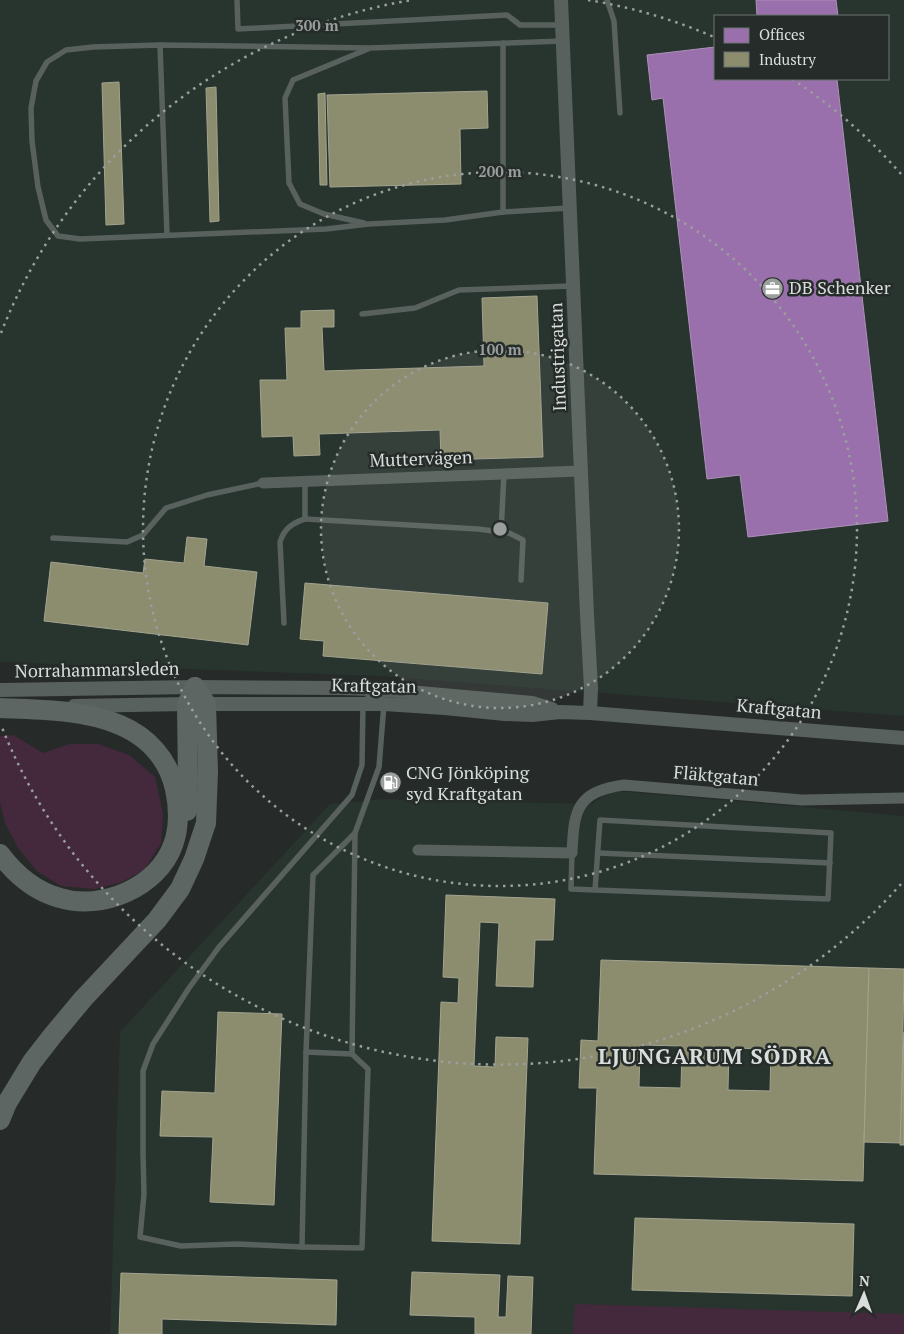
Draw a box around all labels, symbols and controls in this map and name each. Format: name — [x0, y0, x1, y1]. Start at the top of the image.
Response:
text: 300 m — [295, 15, 339, 35]
legend — [714, 15, 889, 80]
text: Offices — [759, 24, 805, 44]
text: Industry — [759, 49, 816, 69]
text: 200 m — [478, 161, 522, 181]
place label: DB Schenker — [789, 275, 891, 299]
office icon: DB Schenker — [761, 276, 785, 300]
street label: Industrigatan — [543, 302, 571, 412]
text: 100 m — [478, 339, 522, 359]
street label: Muttervägen — [369, 444, 473, 472]
centre of rings — [491, 520, 509, 538]
street label: Norrahammarsleden — [14, 656, 180, 682]
street label: Kraftgatan — [331, 672, 417, 698]
street label: Kraftgatan — [736, 692, 823, 724]
street label: Fläktgatan — [673, 759, 760, 791]
place label: CNG Jönköping syd Kraftgatan — [406, 760, 530, 805]
fuel station icon: CNG Jönköping syd Kraftgatan — [378, 771, 402, 795]
district label: LJUNGARUM SÖDRA — [598, 1041, 832, 1070]
north arrow — [839, 1269, 889, 1319]
text: N — [859, 1271, 870, 1290]

